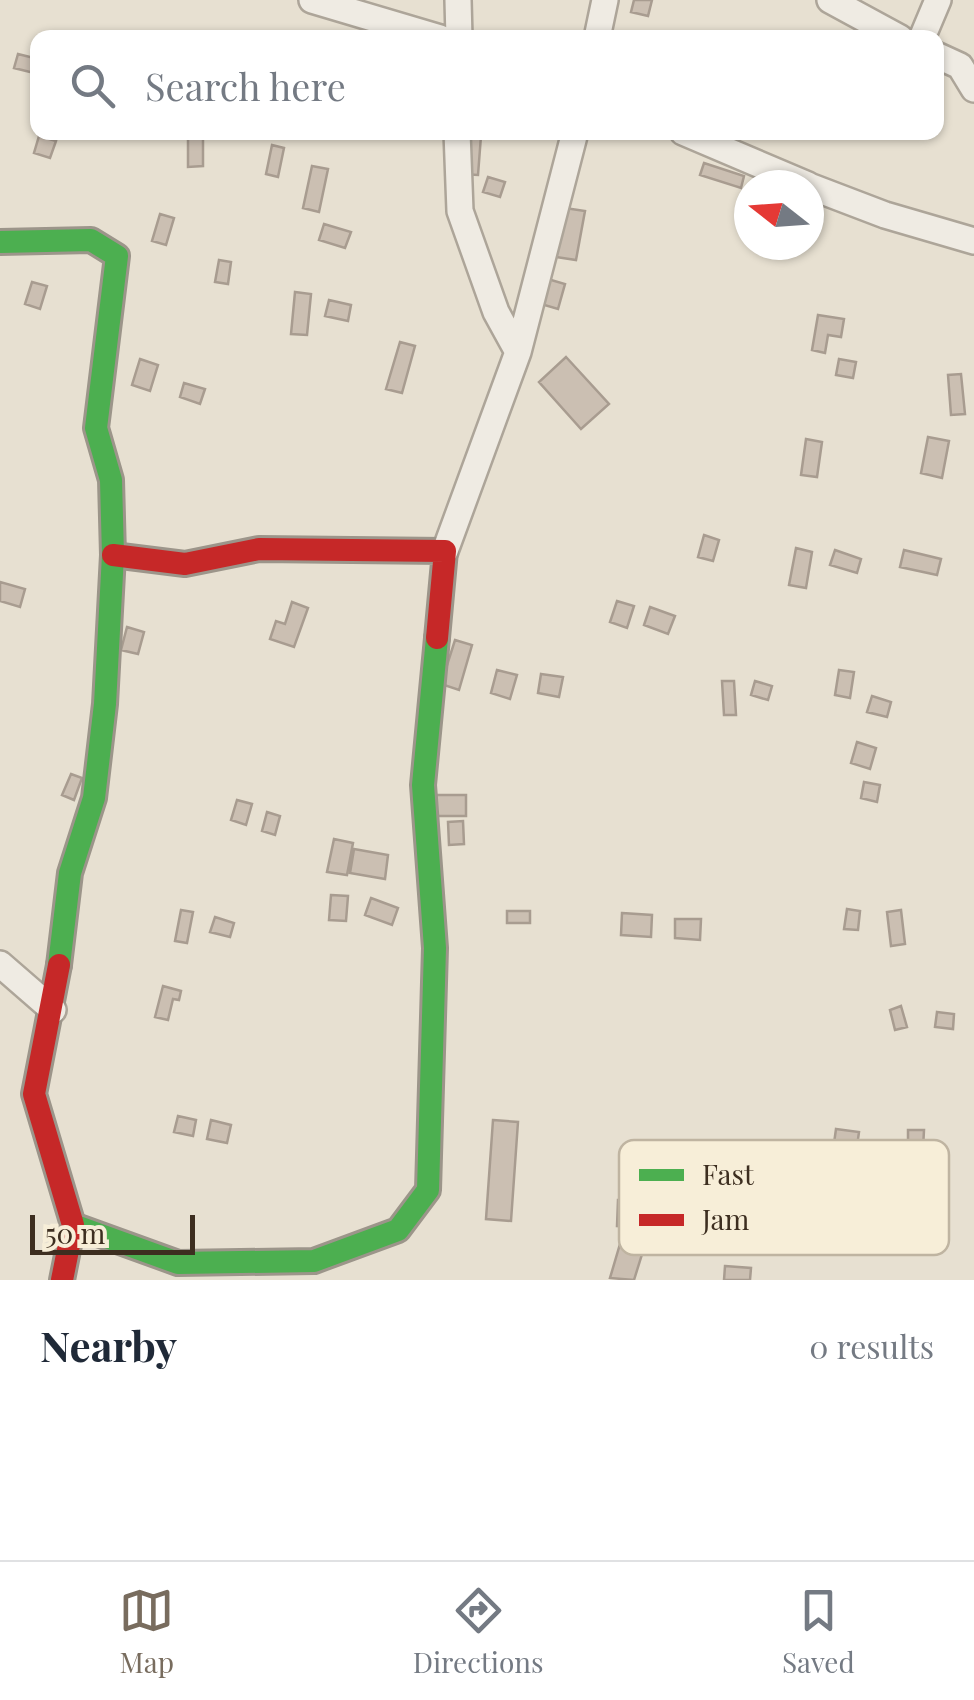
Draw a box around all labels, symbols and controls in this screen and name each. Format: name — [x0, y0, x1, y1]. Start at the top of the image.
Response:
search box — [30, 30, 944, 140]
icon: search — [65, 58, 120, 113]
text: Search here — [145, 60, 346, 111]
north arrow — [734, 170, 824, 260]
legend — [619, 1140, 949, 1255]
text: Fast — [702, 1155, 755, 1192]
text: Jam — [701, 1200, 749, 1237]
scale bar — [30, 1210, 195, 1254]
text: 50 m — [45, 1214, 105, 1251]
text: Nearby — [40, 1317, 177, 1373]
text: 0 results — [809, 1324, 934, 1367]
tab: Map — [119, 1583, 174, 1680]
tab: Directions — [413, 1583, 544, 1680]
tab: Saved — [782, 1583, 855, 1680]

